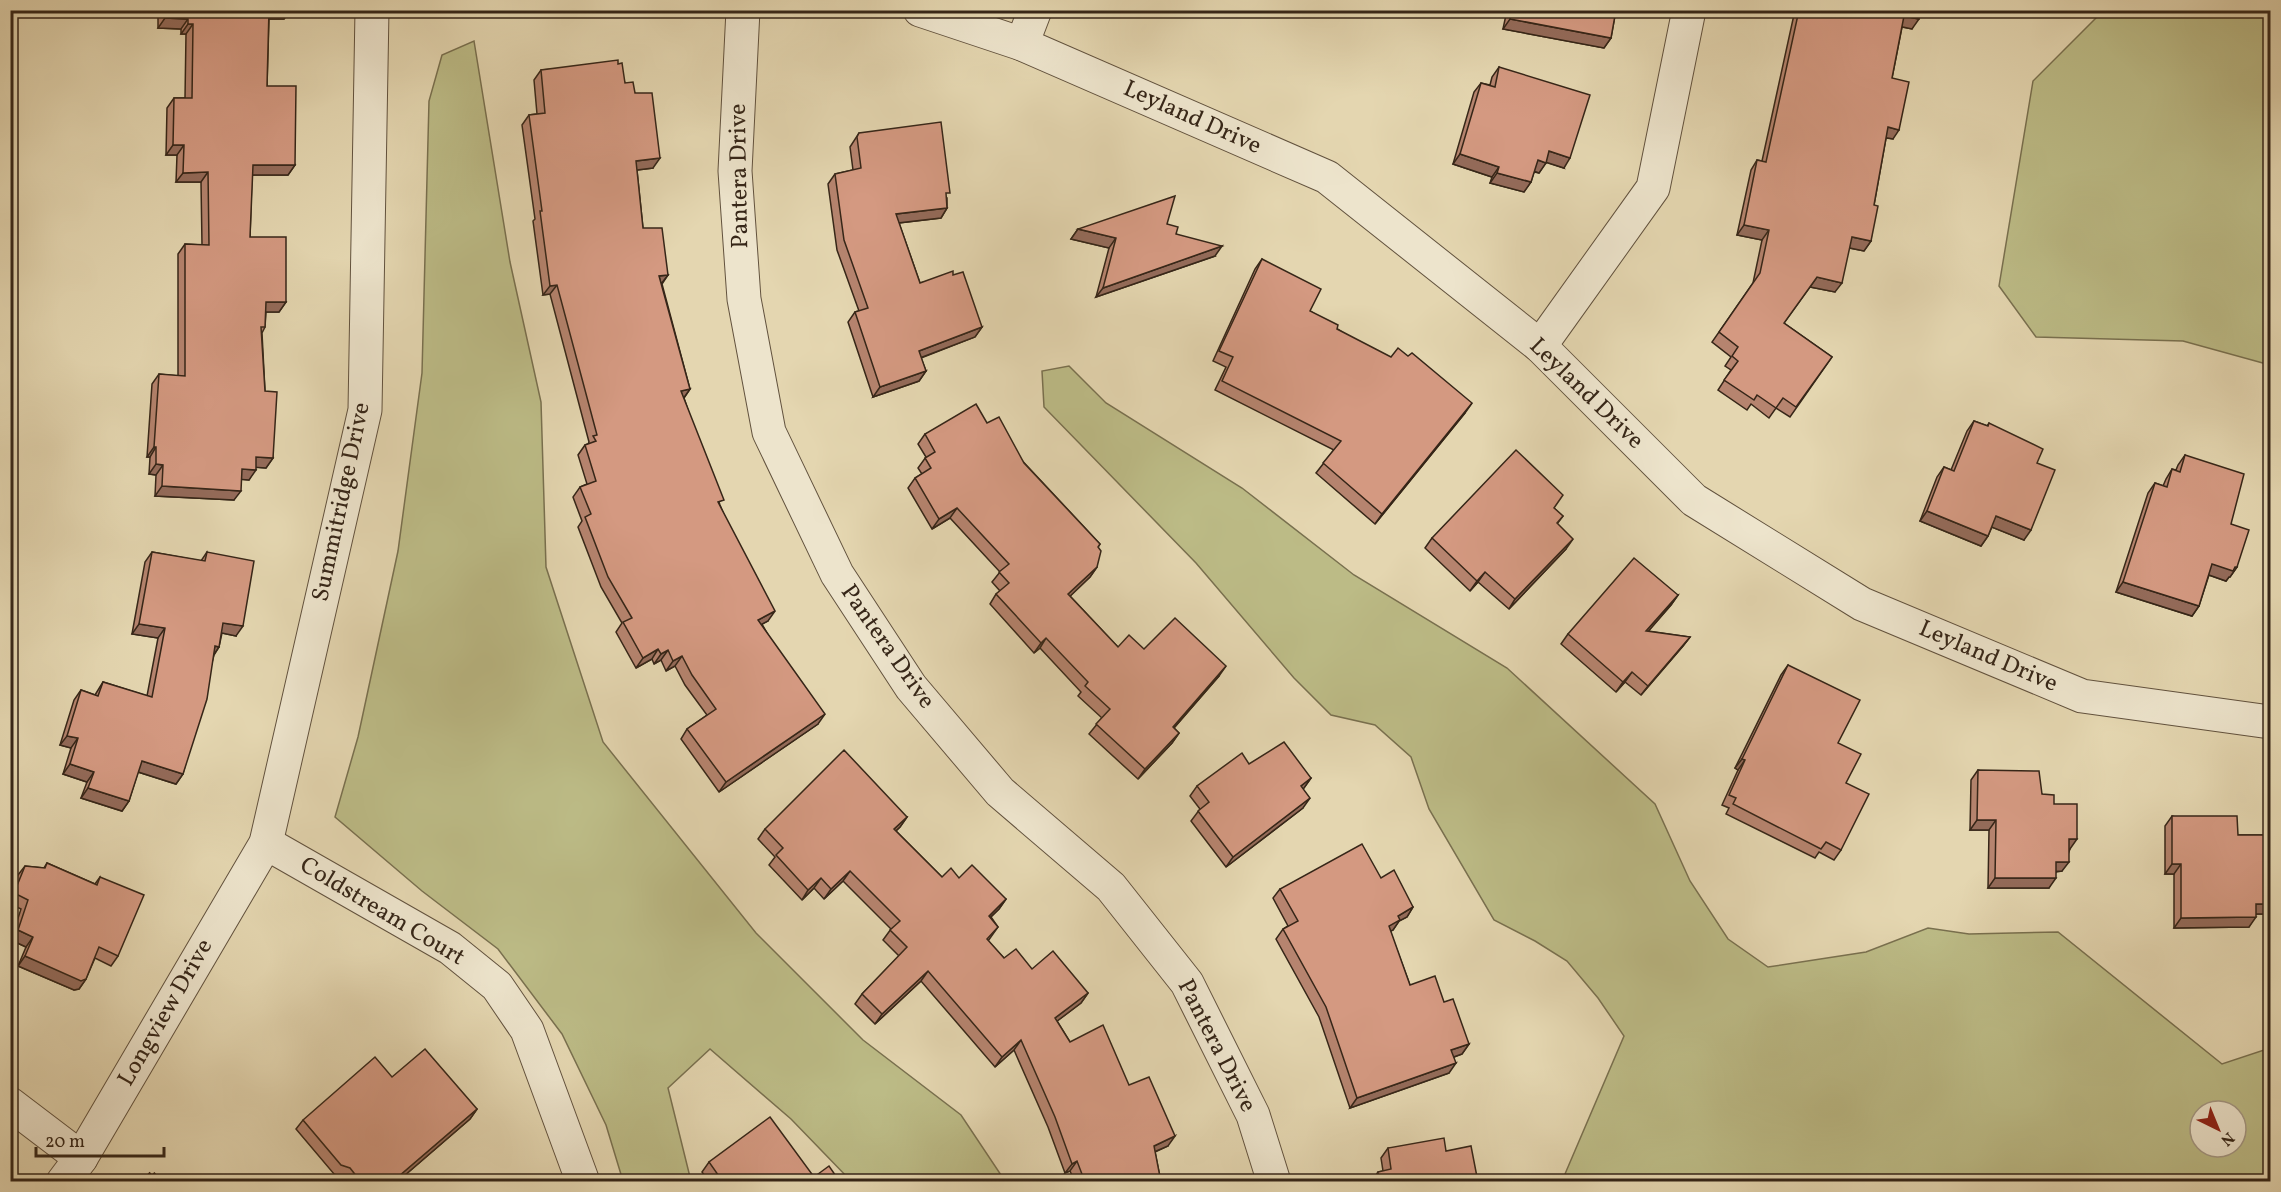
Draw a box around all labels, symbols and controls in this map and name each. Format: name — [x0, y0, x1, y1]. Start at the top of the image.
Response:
street label: Leyland Drive — [1117, 72, 1267, 164]
street label: Pantera Drive — [722, 103, 758, 249]
street label: Leyland Drive — [1521, 330, 1651, 458]
street label: Summitridge Drive — [304, 399, 380, 605]
street label: Pantera Drive — [831, 578, 943, 716]
street label: Leyland Drive — [1913, 612, 2063, 702]
street label: Coldstream Court — [293, 849, 471, 975]
street label: Longview Drive — [110, 933, 222, 1093]
street label: Pantera Drive — [1168, 974, 1264, 1118]
north arrow — [2188, 1099, 2248, 1159]
scale bar — [36, 1120, 164, 1158]
text: N — [2215, 1126, 2239, 1151]
text: 20 m — [45, 1130, 85, 1155]

